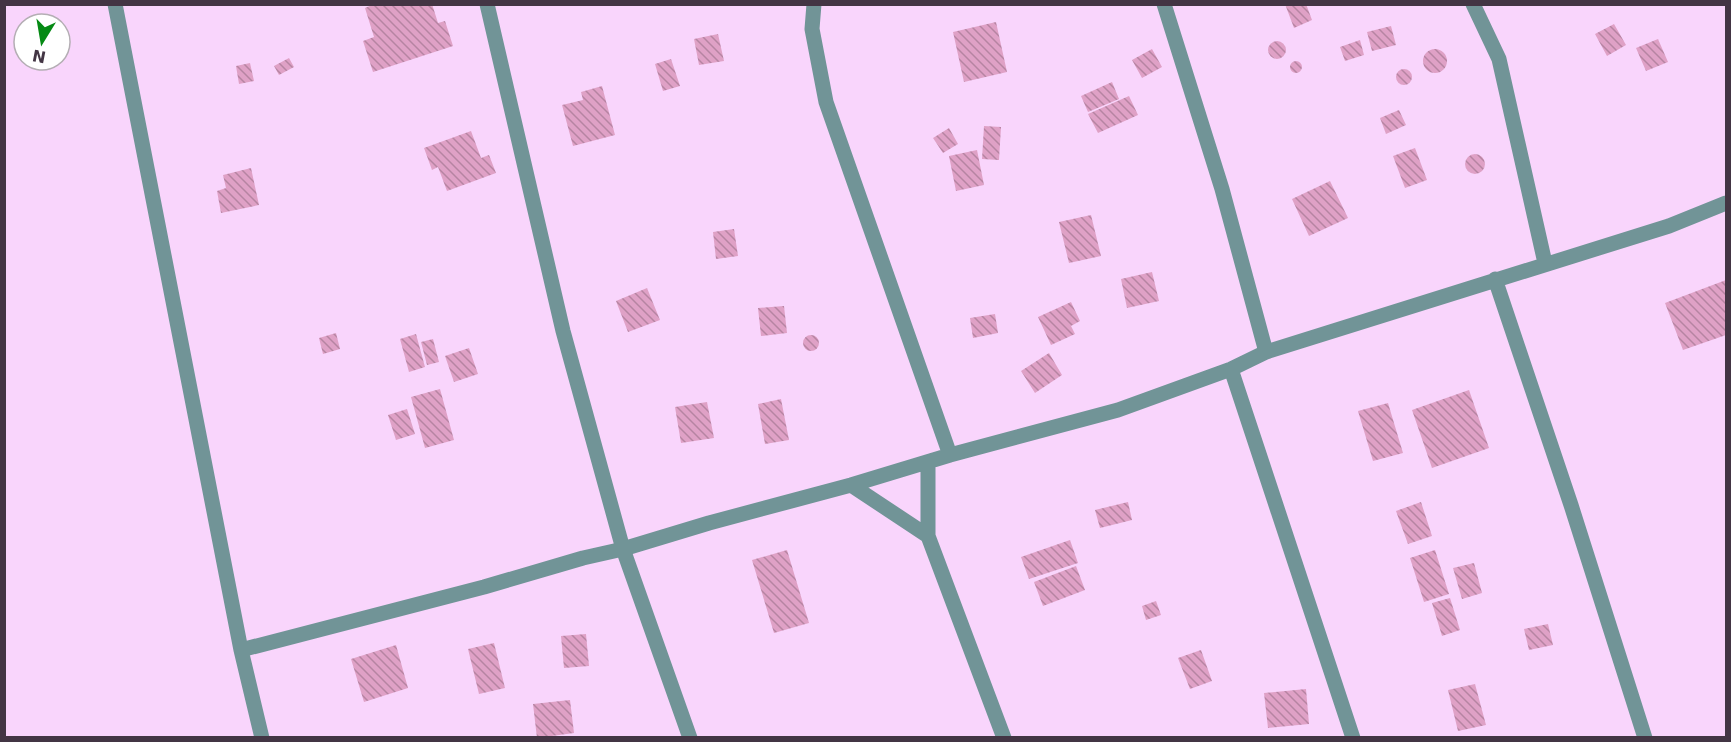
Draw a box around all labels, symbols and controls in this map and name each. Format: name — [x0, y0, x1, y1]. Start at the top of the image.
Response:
north arrow — [12, 12, 72, 72]
text: N — [31, 46, 48, 67]

